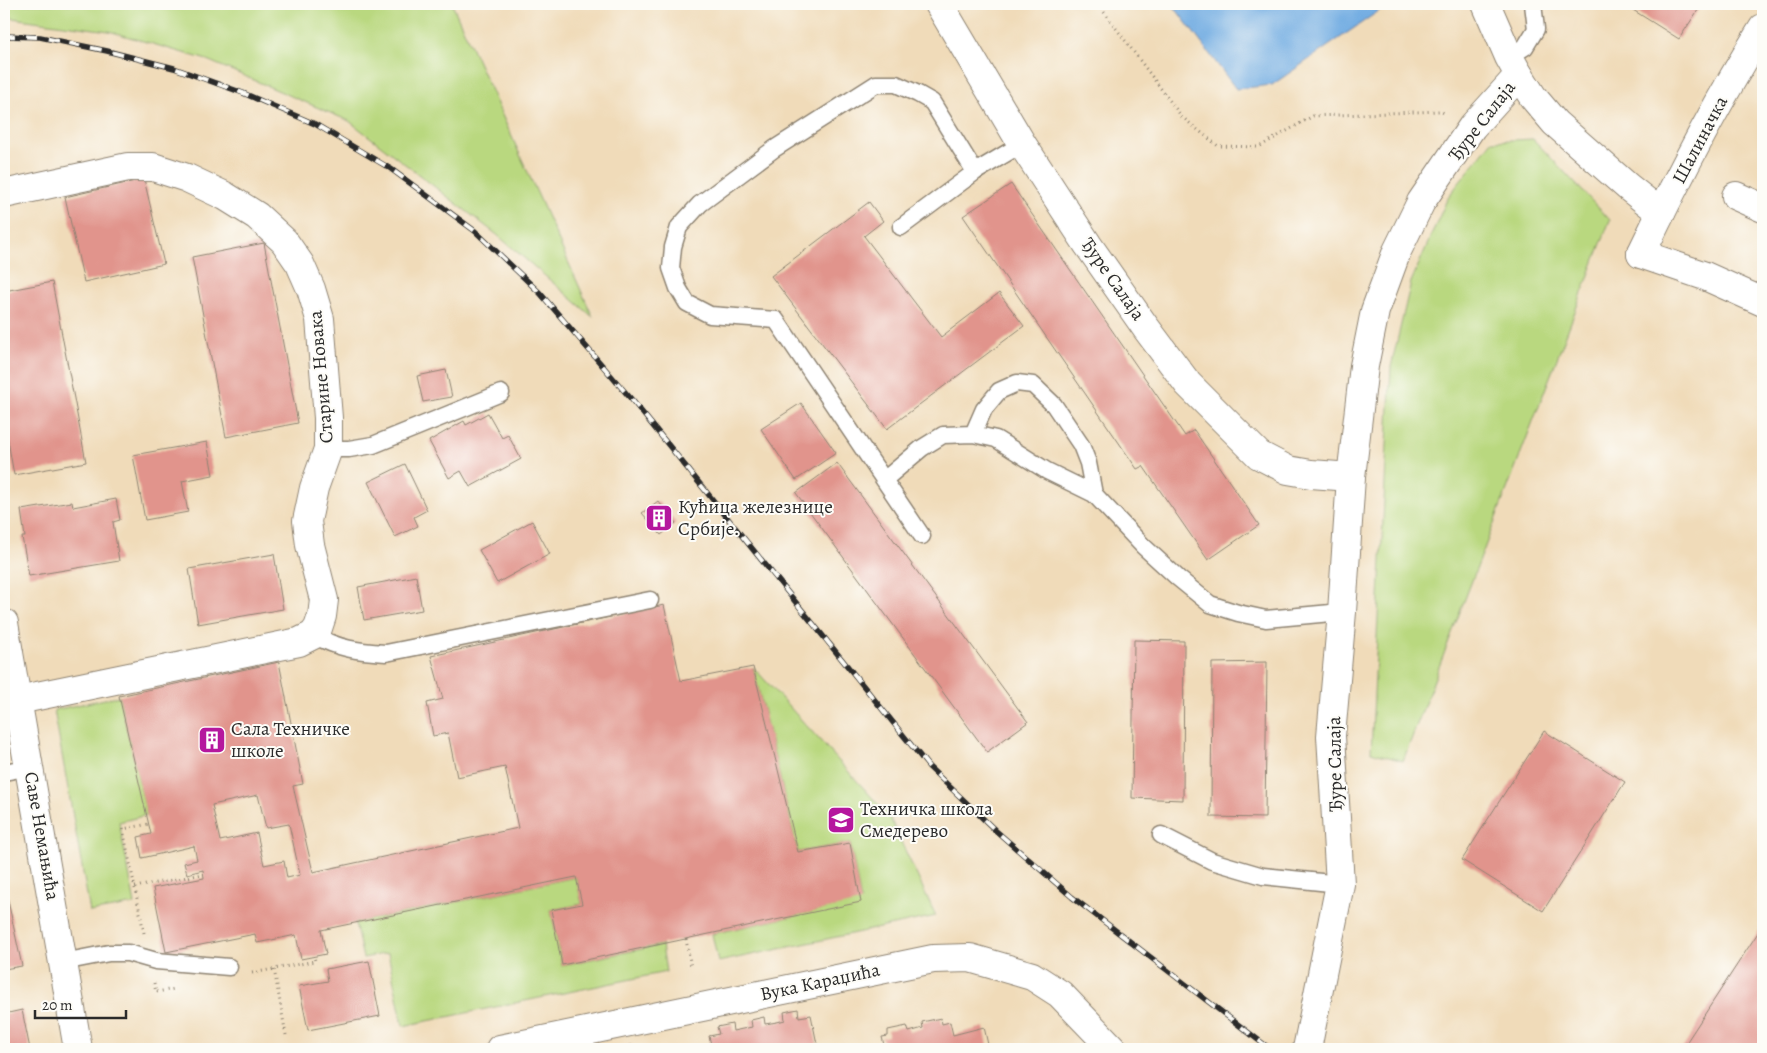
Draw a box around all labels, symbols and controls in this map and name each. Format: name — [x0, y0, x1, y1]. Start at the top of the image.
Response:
street label: Ђуре Салаја — [1442, 75, 1522, 167]
street label: Шалиначка — [1666, 91, 1734, 189]
street label: Ђуре Салаја — [1075, 232, 1151, 326]
street label: Старине Новака — [302, 309, 340, 445]
place label: Кућица железнице Србије. — [678, 494, 833, 542]
building icon: Кућица железнице Србије. — [644, 503, 674, 533]
place label: Сала Техничке школе — [231, 716, 350, 764]
street label: Ђуре Салаја — [1321, 716, 1349, 812]
building icon: Сала Техничке школе — [197, 725, 227, 755]
street label: Саве Немањића — [18, 770, 66, 903]
place label: Техничка школа Смедерево — [860, 796, 993, 844]
school or university icon: Техничка школа Смедерево — [826, 805, 856, 835]
street label: Вука Караџића — [758, 957, 883, 1007]
scale bar — [35, 988, 126, 1020]
text: 20 m — [42, 995, 73, 1015]

